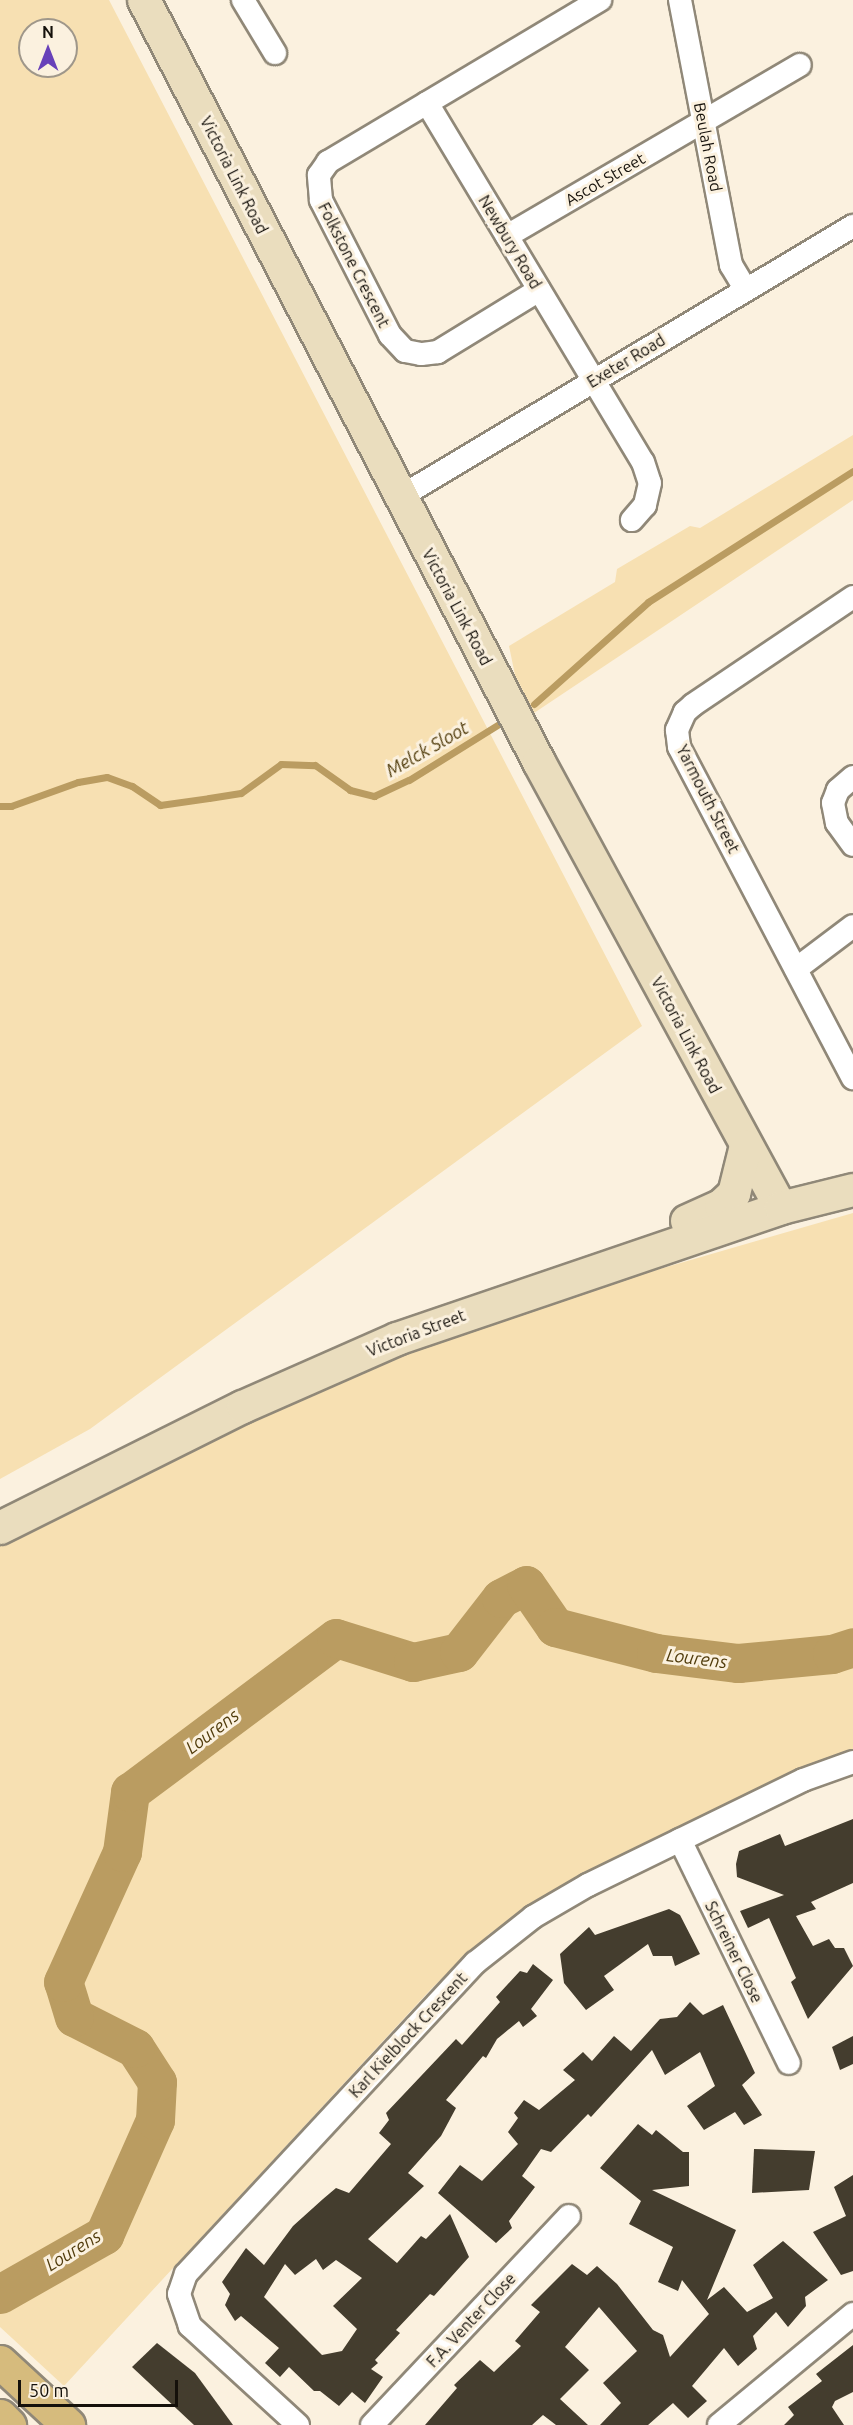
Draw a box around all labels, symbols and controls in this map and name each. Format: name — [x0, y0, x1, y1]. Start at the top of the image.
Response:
north arrow — [18, 18, 78, 78]
text: N — [42, 23, 54, 41]
street label: Beulah Road — [690, 101, 726, 193]
street label: Victoria Link Road — [196, 113, 272, 237]
street label: Ascot Street — [562, 148, 648, 210]
street label: Newbury Road — [475, 192, 545, 292]
street label: Folkstone Crescent — [314, 199, 394, 331]
street label: Exeter Road — [584, 330, 668, 392]
street label: Victoria Link Road — [418, 545, 496, 669]
water label: Melck Sloot — [382, 717, 472, 781]
street label: Yarmouth Street — [672, 742, 744, 856]
street label: Victoria Link Road — [647, 973, 725, 1097]
street label: Victoria Street — [364, 1305, 468, 1361]
water label: Lourens — [665, 1644, 729, 1672]
water label: Lourens — [181, 1704, 243, 1758]
street label: Schreiner Close — [701, 1898, 767, 2006]
street label: Karl Kielblock Crescent — [345, 1968, 471, 2102]
water label: Lourens — [41, 2225, 105, 2275]
street label: F.A. Venter Close — [422, 2269, 520, 2371]
scale bar — [21, 2368, 182, 2406]
text: 50 m — [29, 2380, 69, 2400]

